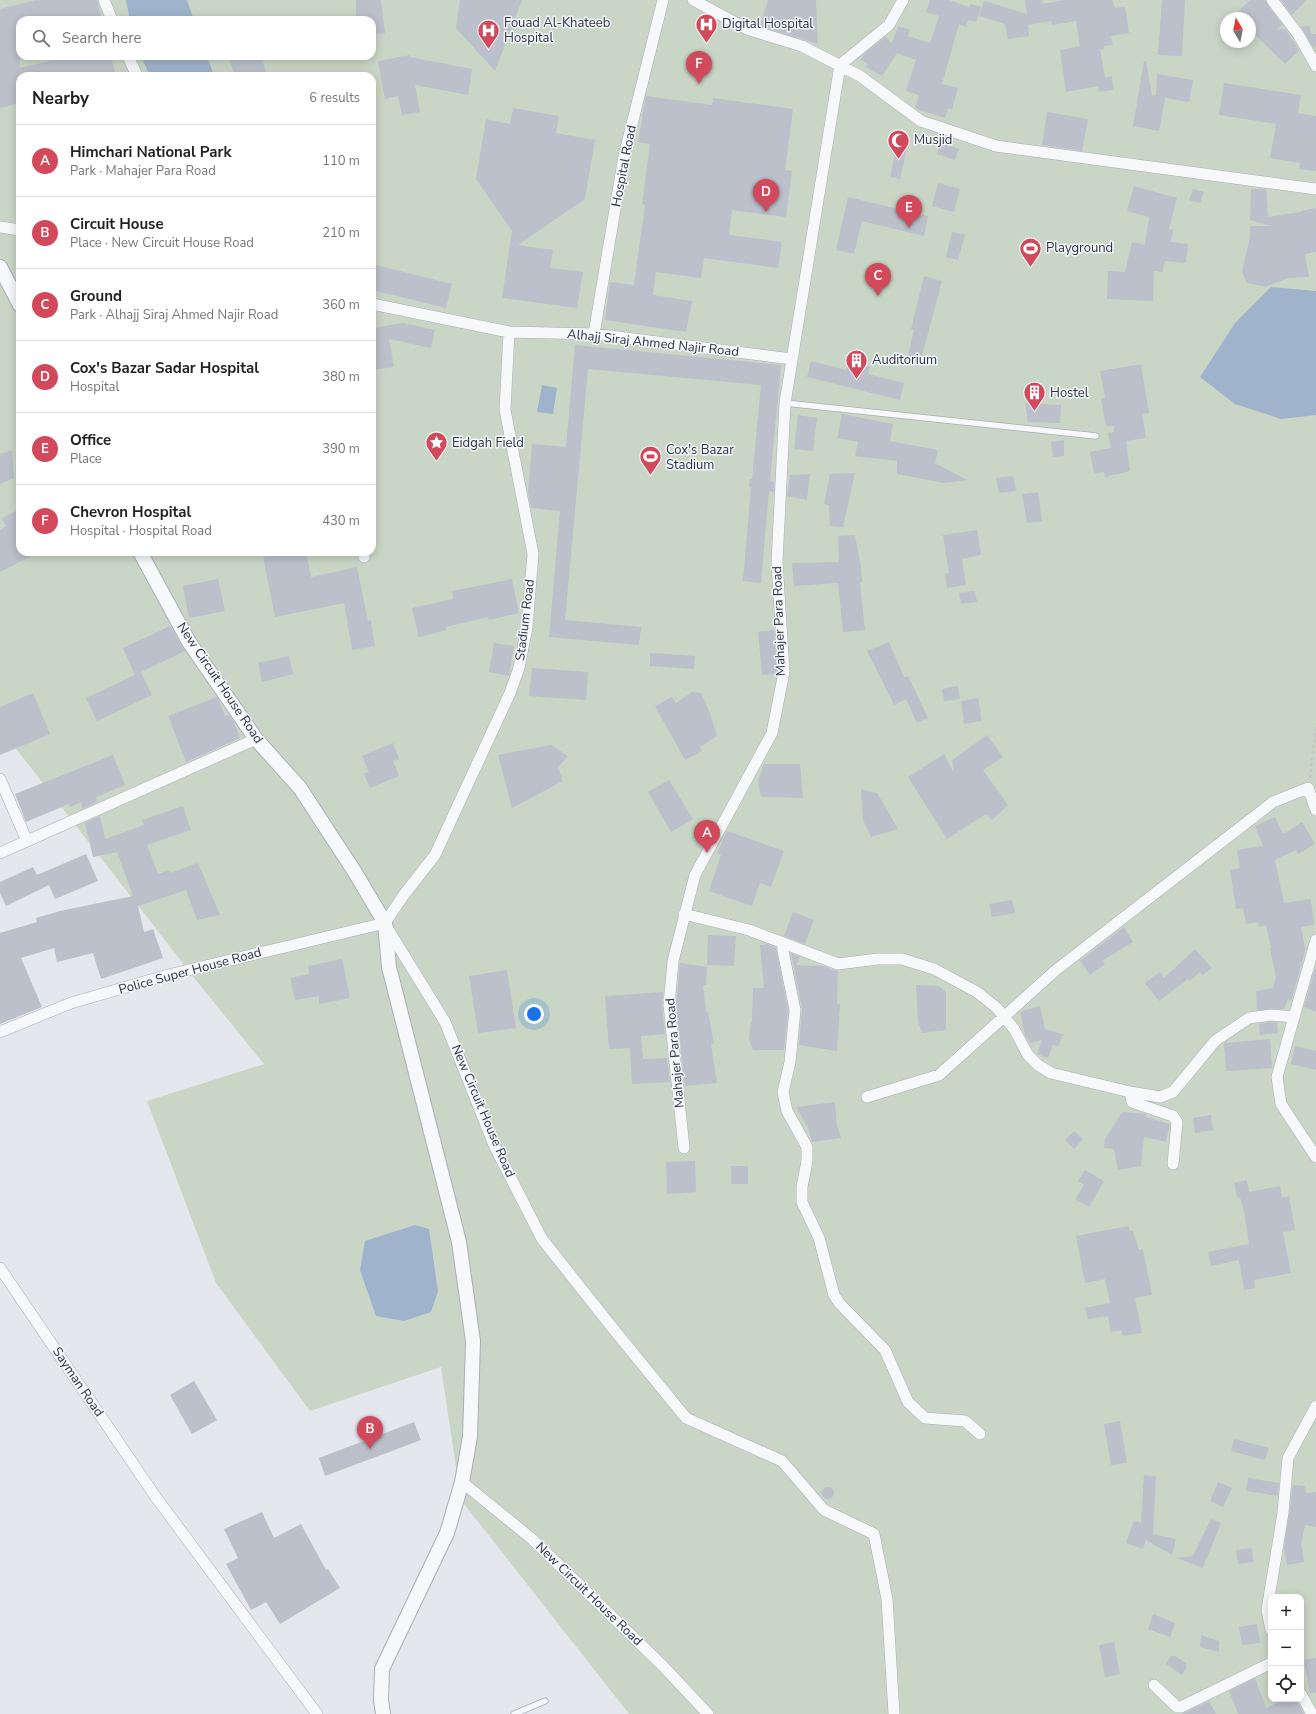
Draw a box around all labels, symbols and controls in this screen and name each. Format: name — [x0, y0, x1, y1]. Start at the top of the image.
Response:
hospital icon: Digital Hospital — [694, 11, 720, 44]
north arrow — [1220, 12, 1256, 48]
place label: Fouad Al-Khateeb Hospital — [504, 14, 610, 47]
place label: Digital Hospital — [722, 15, 813, 33]
search box — [16, 16, 376, 60]
hospital icon: Fouad Al-Khateeb Hospital — [476, 17, 502, 50]
icon: search — [30, 27, 52, 49]
text: Search here — [62, 28, 142, 48]
pin: F — [686, 51, 712, 84]
text: Nearby — [32, 87, 89, 110]
text: 6 results — [309, 89, 360, 107]
street label: Hospital Road — [607, 124, 641, 208]
mosque icon: Musjid — [886, 127, 912, 160]
place label: Musjid — [914, 131, 952, 149]
text: Himchari National Park — [70, 142, 231, 162]
text: A — [40, 152, 50, 170]
text: 110 m — [322, 152, 360, 170]
text: Park · Mahajer Para Road — [70, 162, 216, 180]
pin: D — [753, 179, 779, 212]
pin: E — [896, 195, 922, 228]
text: Circuit House — [70, 214, 164, 234]
text: B — [41, 224, 49, 242]
text: 210 m — [322, 224, 360, 242]
text: Place · New Circuit House Road — [70, 234, 254, 252]
sports icon: Playground — [1018, 235, 1044, 268]
place label: Playground — [1046, 239, 1113, 257]
pin: C — [865, 263, 891, 296]
text: Ground — [70, 286, 122, 306]
text: C — [41, 296, 49, 314]
text: 360 m — [322, 296, 360, 314]
text: Park · Alhajj Siraj Ahmed Najir Road — [70, 306, 278, 324]
street label: Alhajj Siraj Ahmed Najir Road — [566, 325, 740, 361]
building icon: Auditorium — [843, 347, 869, 380]
place label: Auditorium — [872, 351, 937, 369]
text: Cox's Bazar Sadar Hospital — [70, 358, 259, 378]
text: D — [40, 368, 50, 386]
text: 380 m — [322, 368, 360, 386]
text: Hospital — [70, 378, 119, 396]
building icon: Hostel — [1021, 380, 1047, 413]
place label: Hostel — [1050, 384, 1089, 402]
text: Office — [70, 430, 111, 450]
place icon: Eidgah Field — [423, 430, 449, 463]
place label: Eidgah Field — [452, 434, 524, 452]
text: E — [41, 440, 49, 458]
text: 390 m — [322, 440, 360, 458]
place label: Cox's Bazar Stadium — [666, 441, 734, 474]
sports icon: Cox's Bazar Stadium — [637, 444, 663, 477]
text: Place — [70, 450, 102, 468]
text: Chevron Hospital — [70, 502, 191, 522]
text: F — [41, 512, 49, 530]
text: 430 m — [322, 512, 360, 530]
text: Hospital · Hospital Road — [70, 522, 212, 540]
street label: Mahajer Para Road — [768, 566, 790, 676]
street label: Stadium Road — [511, 578, 539, 662]
street label: New Circuit House Road — [173, 619, 267, 747]
pin: A — [694, 820, 720, 853]
street label: Police Super House Road — [117, 943, 263, 999]
street label: Mahajer Para Road — [661, 997, 689, 1109]
your location — [524, 1004, 544, 1024]
street label: New Circuit House Road — [447, 1042, 519, 1180]
street label: Sayman Road — [48, 1344, 108, 1420]
pin: B — [357, 1416, 383, 1449]
street label: New Circuit House Road — [532, 1538, 646, 1650]
map controls — [1268, 1594, 1304, 1702]
button: + — [1268, 1594, 1304, 1630]
button: − — [1268, 1630, 1304, 1666]
button: locate — [1268, 1666, 1304, 1702]

